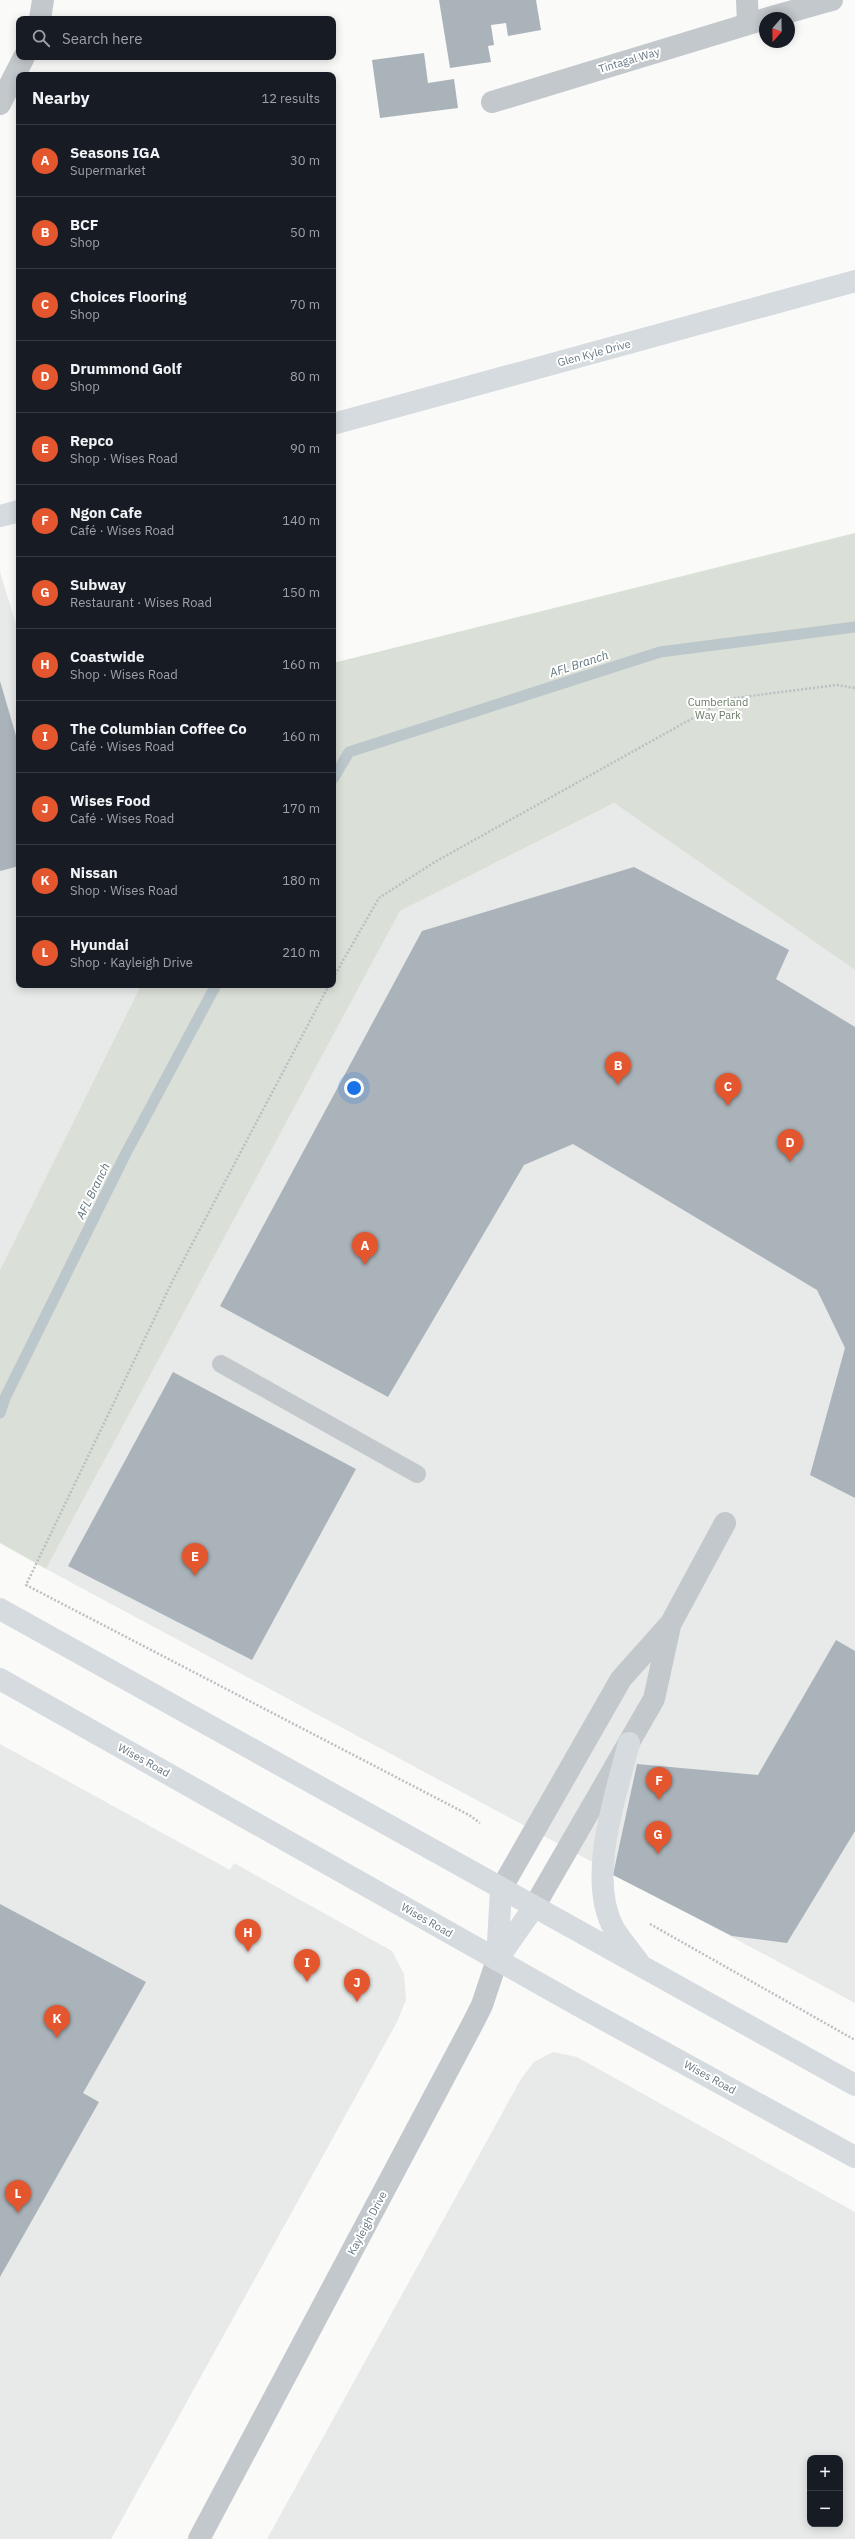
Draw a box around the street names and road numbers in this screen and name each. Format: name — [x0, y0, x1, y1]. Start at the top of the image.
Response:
street label: Tintagal Way — [597, 44, 662, 76]
street label: Glen Kyle Drive — [556, 337, 632, 369]
street label: Wises Road — [116, 1740, 172, 1780]
street label: Wises Road — [399, 1900, 455, 1940]
street label: Wises Road — [682, 2057, 738, 2097]
street label: Kayleigh Drive — [344, 2189, 390, 2257]

